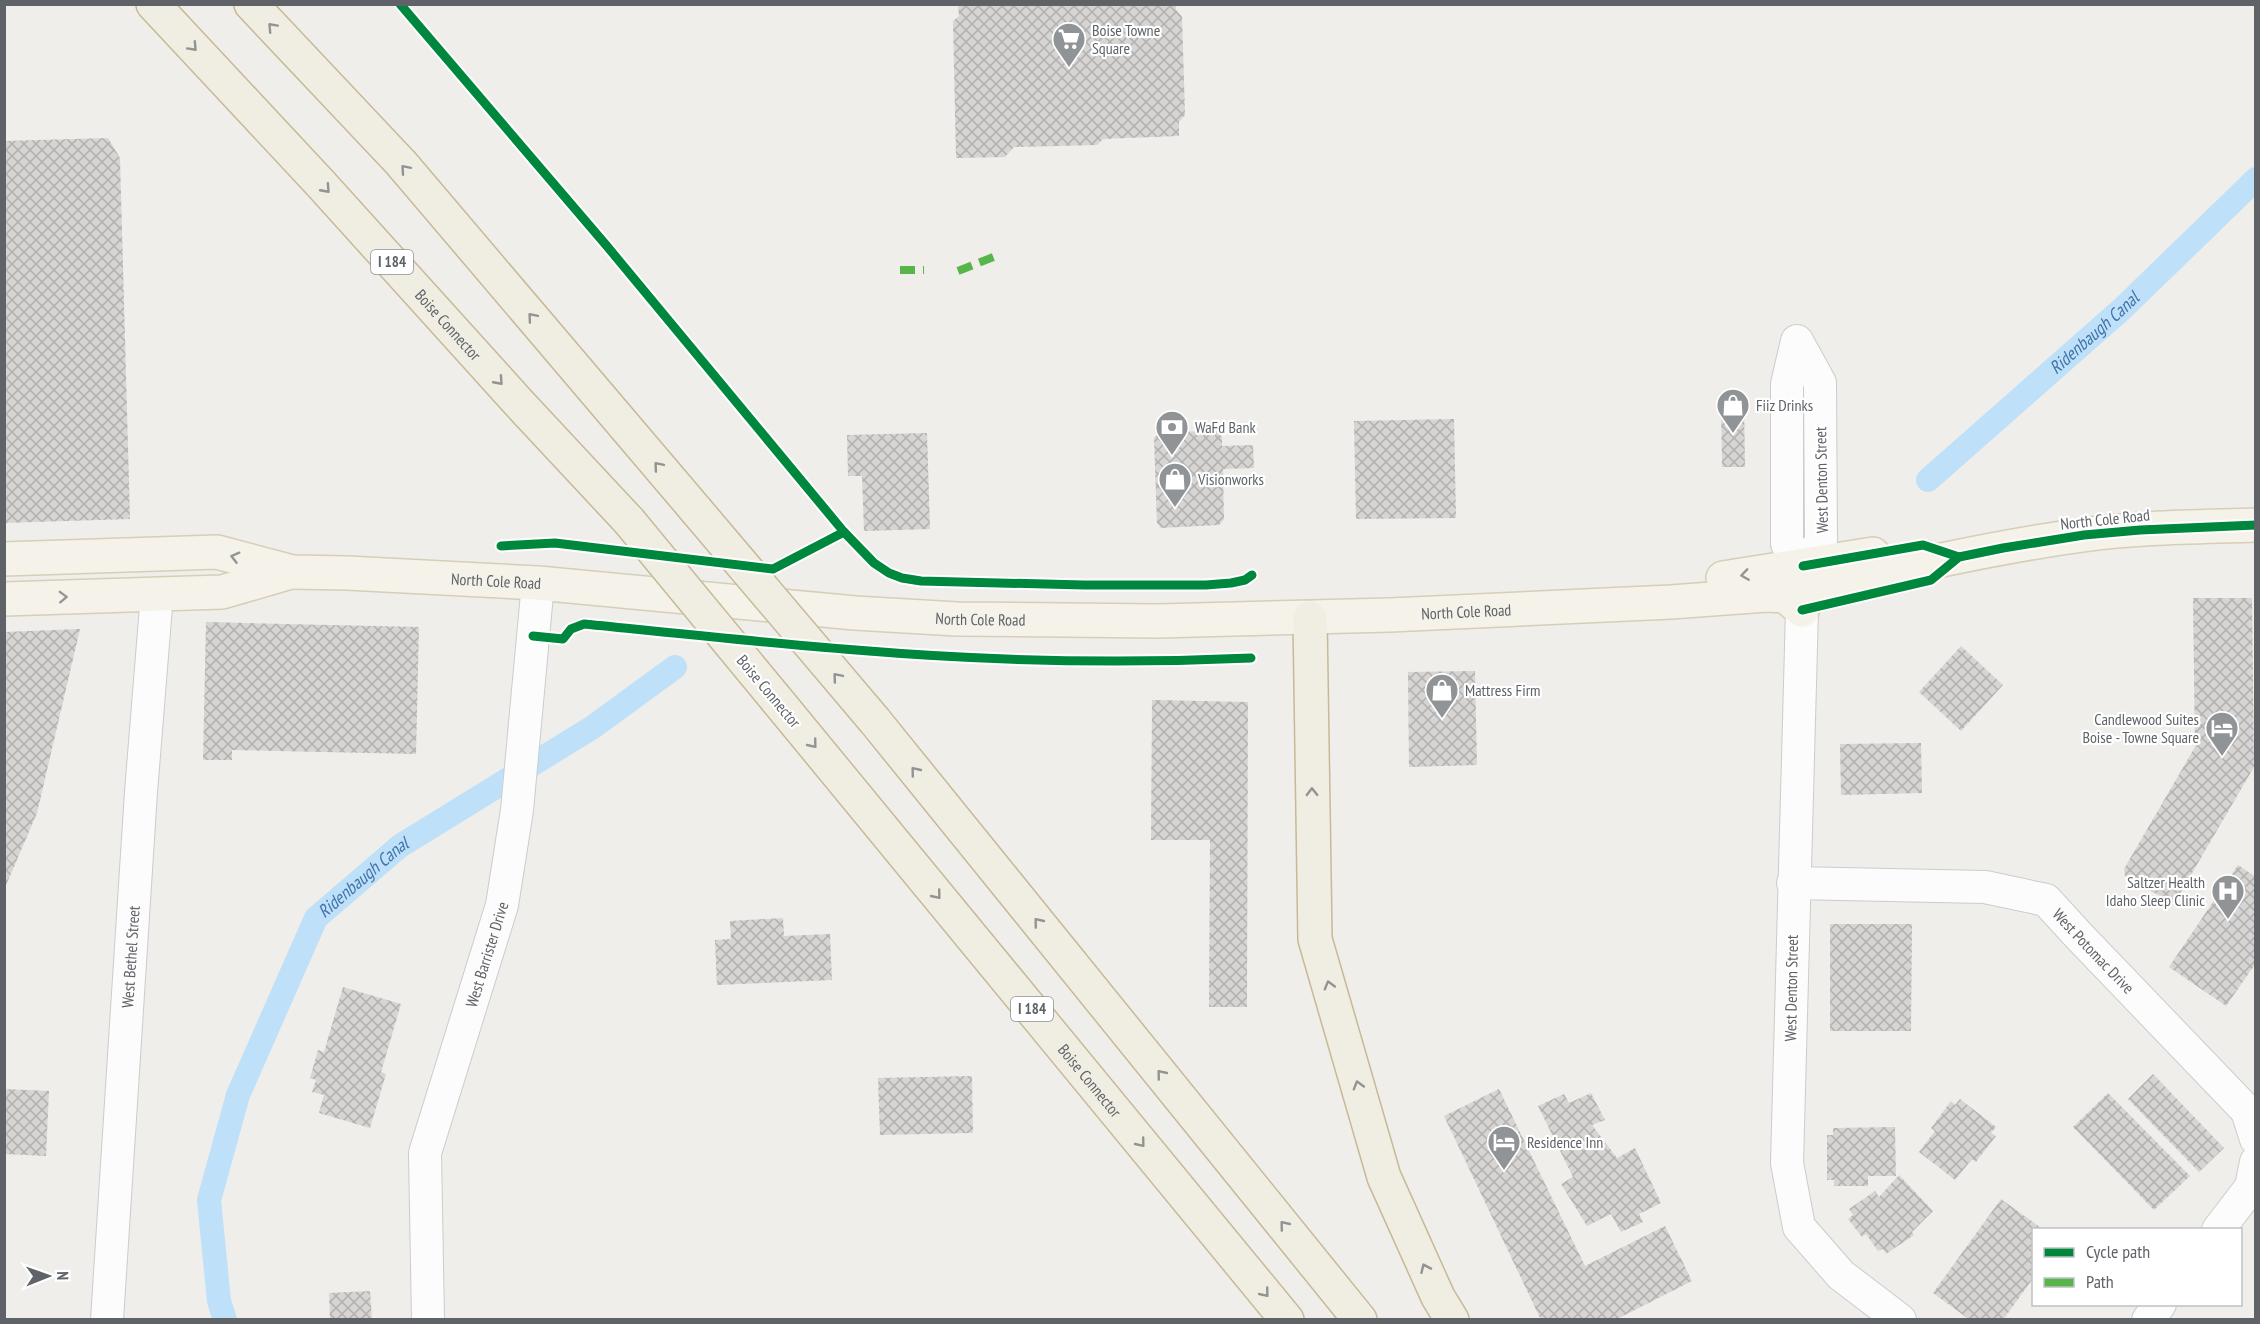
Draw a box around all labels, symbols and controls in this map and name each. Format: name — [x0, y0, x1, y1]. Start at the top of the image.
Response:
place label: Boise Towne Square — [1092, 20, 1160, 58]
supermarket icon: Boise Towne Square — [1051, 21, 1087, 68]
one-way arrow — [268, 23, 279, 33]
one-way arrow — [186, 40, 197, 51]
one-way arrow — [402, 165, 413, 176]
one-way arrow — [319, 183, 330, 193]
road number: I 184 — [371, 250, 413, 274]
street label: Boise Connector — [411, 285, 486, 365]
water label: Ridenbaugh Canal — [2044, 285, 2145, 379]
one-way arrow — [528, 313, 539, 324]
one-way arrow — [492, 374, 503, 385]
shop icon: Fiiz Drinks — [1715, 387, 1751, 434]
place label: Fiiz Drinks — [1756, 395, 1813, 415]
bank icon: WaFd Bank — [1154, 409, 1190, 456]
place label: WaFd Bank — [1195, 417, 1256, 437]
street label: West Denton Street — [1810, 426, 1832, 534]
shop icon: Visionworks — [1157, 461, 1193, 508]
one-way arrow — [654, 462, 665, 473]
place label: Visionworks — [1197, 469, 1264, 489]
street label: North Cole Road — [2059, 504, 2151, 534]
one-way arrow — [230, 552, 241, 564]
street label: North Cole Road — [451, 568, 542, 593]
one-way arrow — [1741, 568, 1750, 580]
one-way arrow — [58, 591, 67, 604]
street label: North Cole Road — [1421, 599, 1512, 624]
street label: North Cole Road — [935, 608, 1026, 630]
street label: Boise Connector — [733, 651, 806, 732]
shop icon: Mattress Firm — [1424, 672, 1460, 719]
one-way arrow — [833, 673, 844, 684]
place label: Mattress Firm — [1465, 680, 1540, 700]
place label: Candlewood Suites Boise - Towne Square — [2082, 709, 2199, 747]
hotel icon: Candlewood Suites Boise - Towne Square — [2204, 710, 2240, 757]
one-way arrow — [806, 737, 817, 748]
one-way arrow — [912, 767, 923, 778]
one-way arrow — [1306, 787, 1318, 796]
water label: Ridenbaugh Canal — [313, 831, 414, 922]
place label: Saltzer Health Idaho Sleep Clinic — [2106, 872, 2205, 910]
hospital icon: Saltzer Health Idaho Sleep Clinic — [2210, 873, 2246, 920]
one-way arrow — [930, 888, 941, 899]
street label: West Barrister Drive — [461, 899, 512, 1010]
street label: West Bethel Street — [117, 904, 144, 1009]
street label: West Potomac Drive — [2049, 904, 2139, 997]
one-way arrow — [1035, 918, 1046, 929]
street label: West Denton Street — [1780, 934, 1802, 1042]
one-way arrow — [1323, 980, 1336, 990]
road number: I 184 — [1011, 997, 1053, 1021]
street label: Boise Connector — [1054, 1040, 1126, 1122]
one-way arrow — [1157, 1070, 1168, 1081]
one-way arrow — [1353, 1080, 1365, 1091]
hotel icon: Residence Inn — [1486, 1124, 1522, 1171]
place label: Residence Inn — [1527, 1132, 1603, 1152]
one-way arrow — [1134, 1136, 1145, 1147]
one-way arrow — [1280, 1221, 1291, 1232]
legend — [2032, 1228, 2242, 1306]
text: Cycle path — [2086, 1240, 2150, 1263]
north arrow — [18, 1246, 78, 1306]
one-way arrow — [1420, 1263, 1432, 1274]
text: Path — [2086, 1270, 2114, 1293]
text: N — [53, 1271, 73, 1280]
one-way arrow — [1258, 1286, 1269, 1297]

